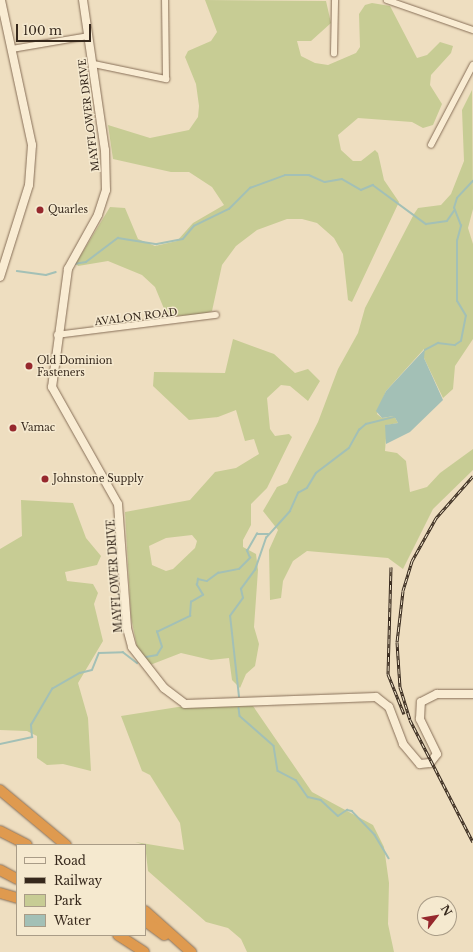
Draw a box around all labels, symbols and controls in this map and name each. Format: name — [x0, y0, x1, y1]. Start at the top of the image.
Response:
scale bar — [18, 16, 93, 42]
text: 100 m — [23, 23, 62, 38]
street label: MAYFLOWER DRIVE — [76, 58, 102, 172]
place label: Quarles — [48, 204, 88, 216]
marker: Quarles — [35, 205, 45, 215]
street label: AVALON ROAD — [94, 306, 178, 328]
place label: Old Dominion Fasteners — [37, 354, 112, 378]
marker: Old Dominion Fasteners — [24, 361, 34, 371]
place label: Vamac — [21, 422, 55, 434]
marker: Vamac — [8, 423, 18, 433]
place label: Johnstone Supply — [53, 473, 144, 485]
marker: Johnstone Supply — [40, 474, 50, 484]
street label: MAYFLOWER DRIVE — [105, 519, 125, 633]
legend — [16, 844, 146, 936]
text: Road — [54, 853, 86, 868]
text: Railway — [54, 873, 102, 888]
text: Park — [54, 893, 82, 908]
north arrow — [417, 896, 457, 936]
text: N — [438, 902, 455, 918]
text: Water — [54, 913, 91, 928]

